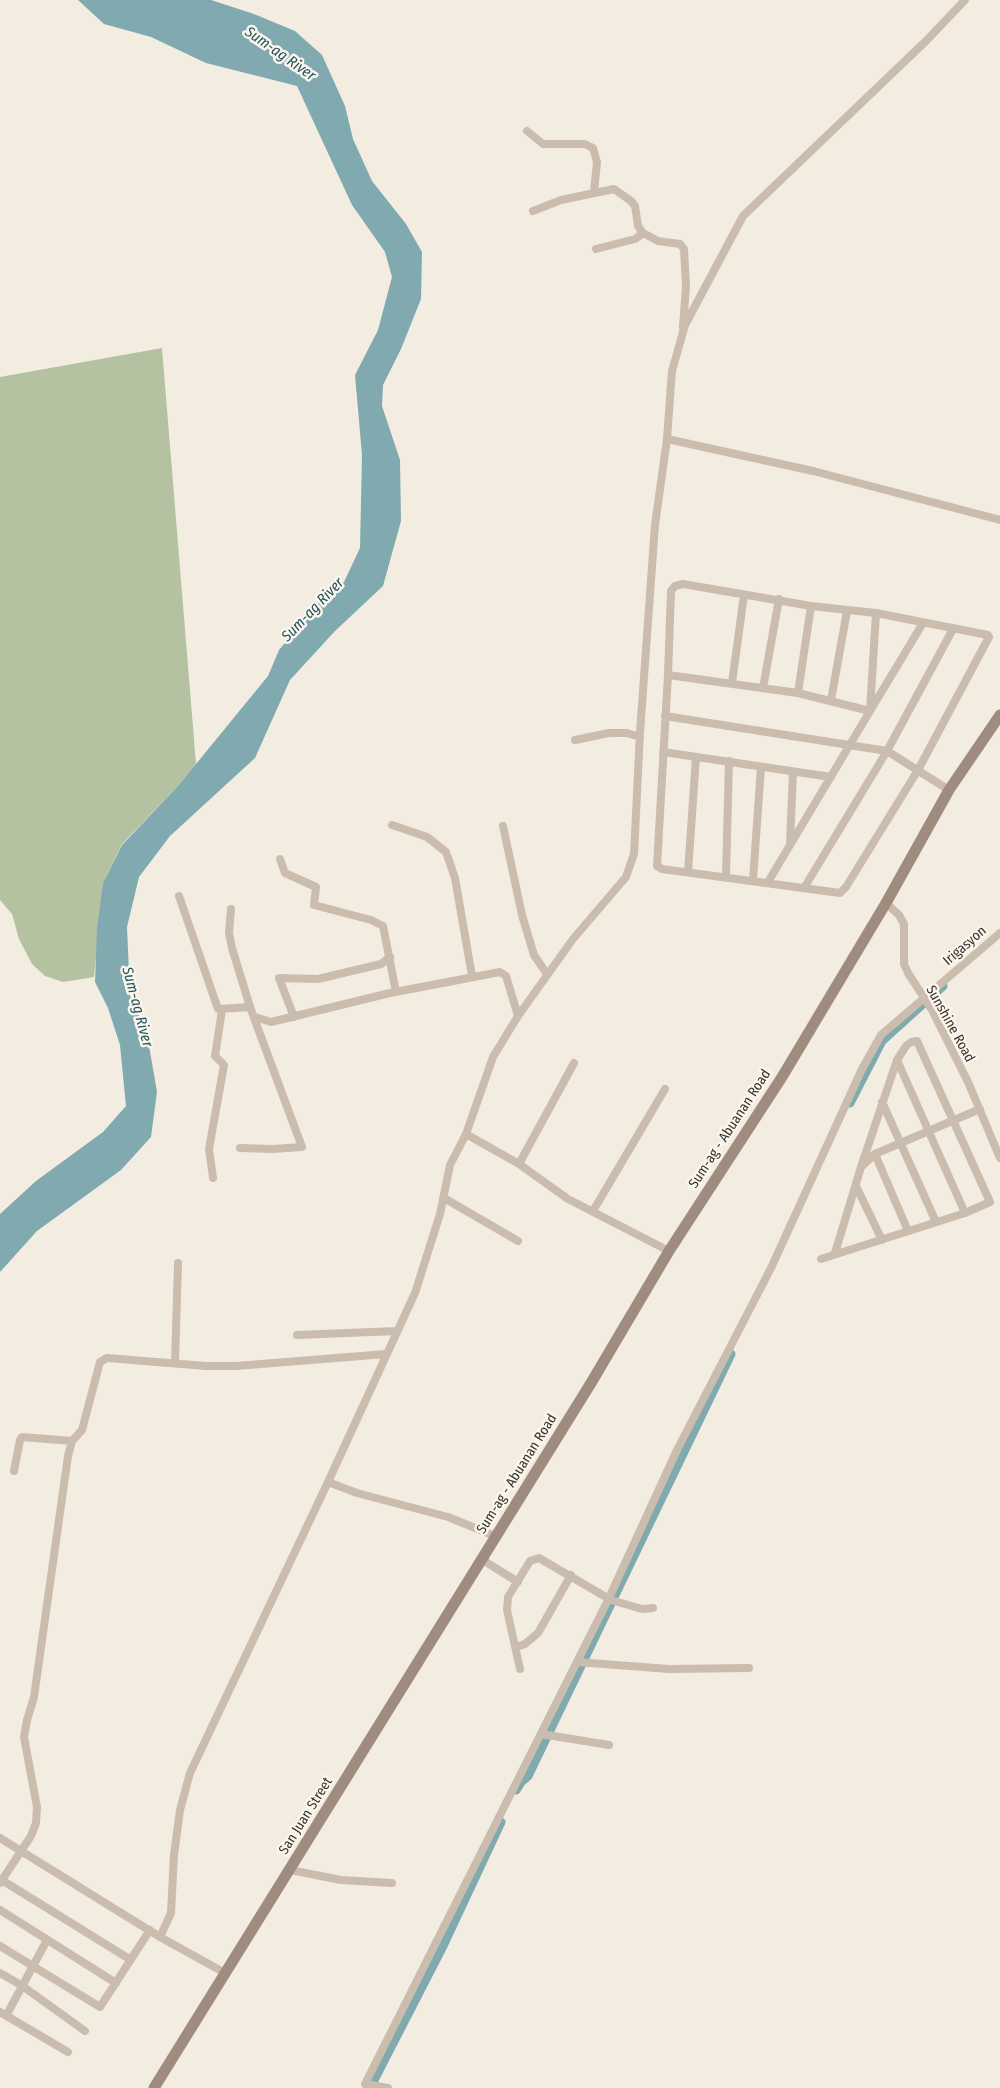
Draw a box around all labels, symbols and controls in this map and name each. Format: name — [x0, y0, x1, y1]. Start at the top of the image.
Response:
water label: Sum-ag River — [241, 23, 319, 85]
water label: Sum-ag River — [278, 574, 348, 646]
street label: Irigasyon — [940, 923, 990, 969]
water label: Sum-ag River — [118, 965, 156, 1049]
street label: Sunshine Road — [922, 983, 978, 1065]
street label: Sum-ag - Abuanan Road — [685, 1067, 775, 1191]
street label: Sum-ag - Abuanan Road — [473, 1411, 561, 1537]
street label: San Juan Street — [276, 1774, 336, 1858]

